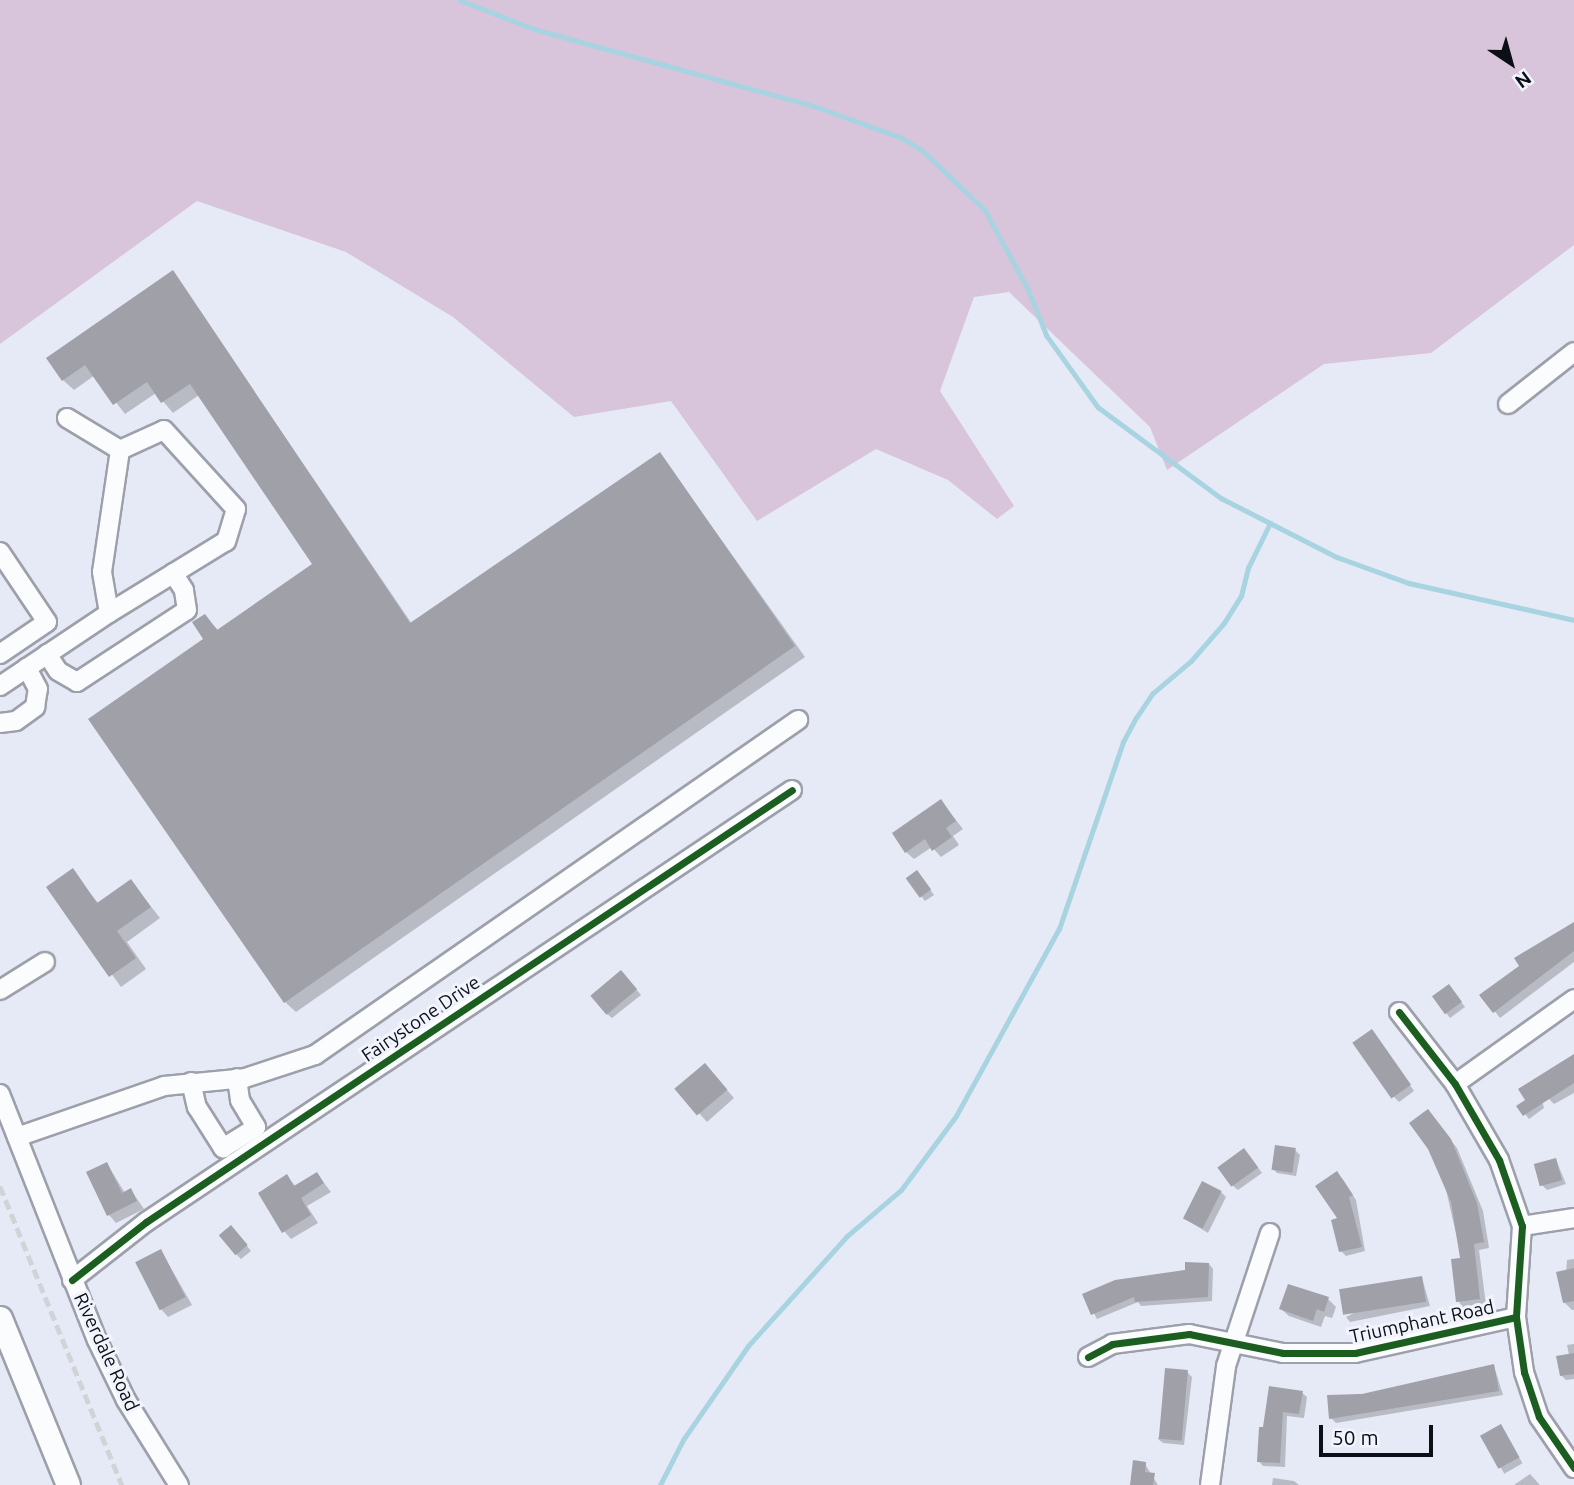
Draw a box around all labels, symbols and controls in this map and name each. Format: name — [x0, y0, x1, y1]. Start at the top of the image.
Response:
north arrow — [1476, 28, 1546, 98]
text: N — [1511, 67, 1536, 93]
street label: Fairystone Drive — [357, 971, 485, 1067]
street label: Riverdale Road — [69, 1289, 143, 1415]
street label: Triumphant Road — [1348, 1296, 1496, 1348]
scale bar — [1322, 1412, 1436, 1456]
text: 50 m — [1332, 1425, 1379, 1449]

